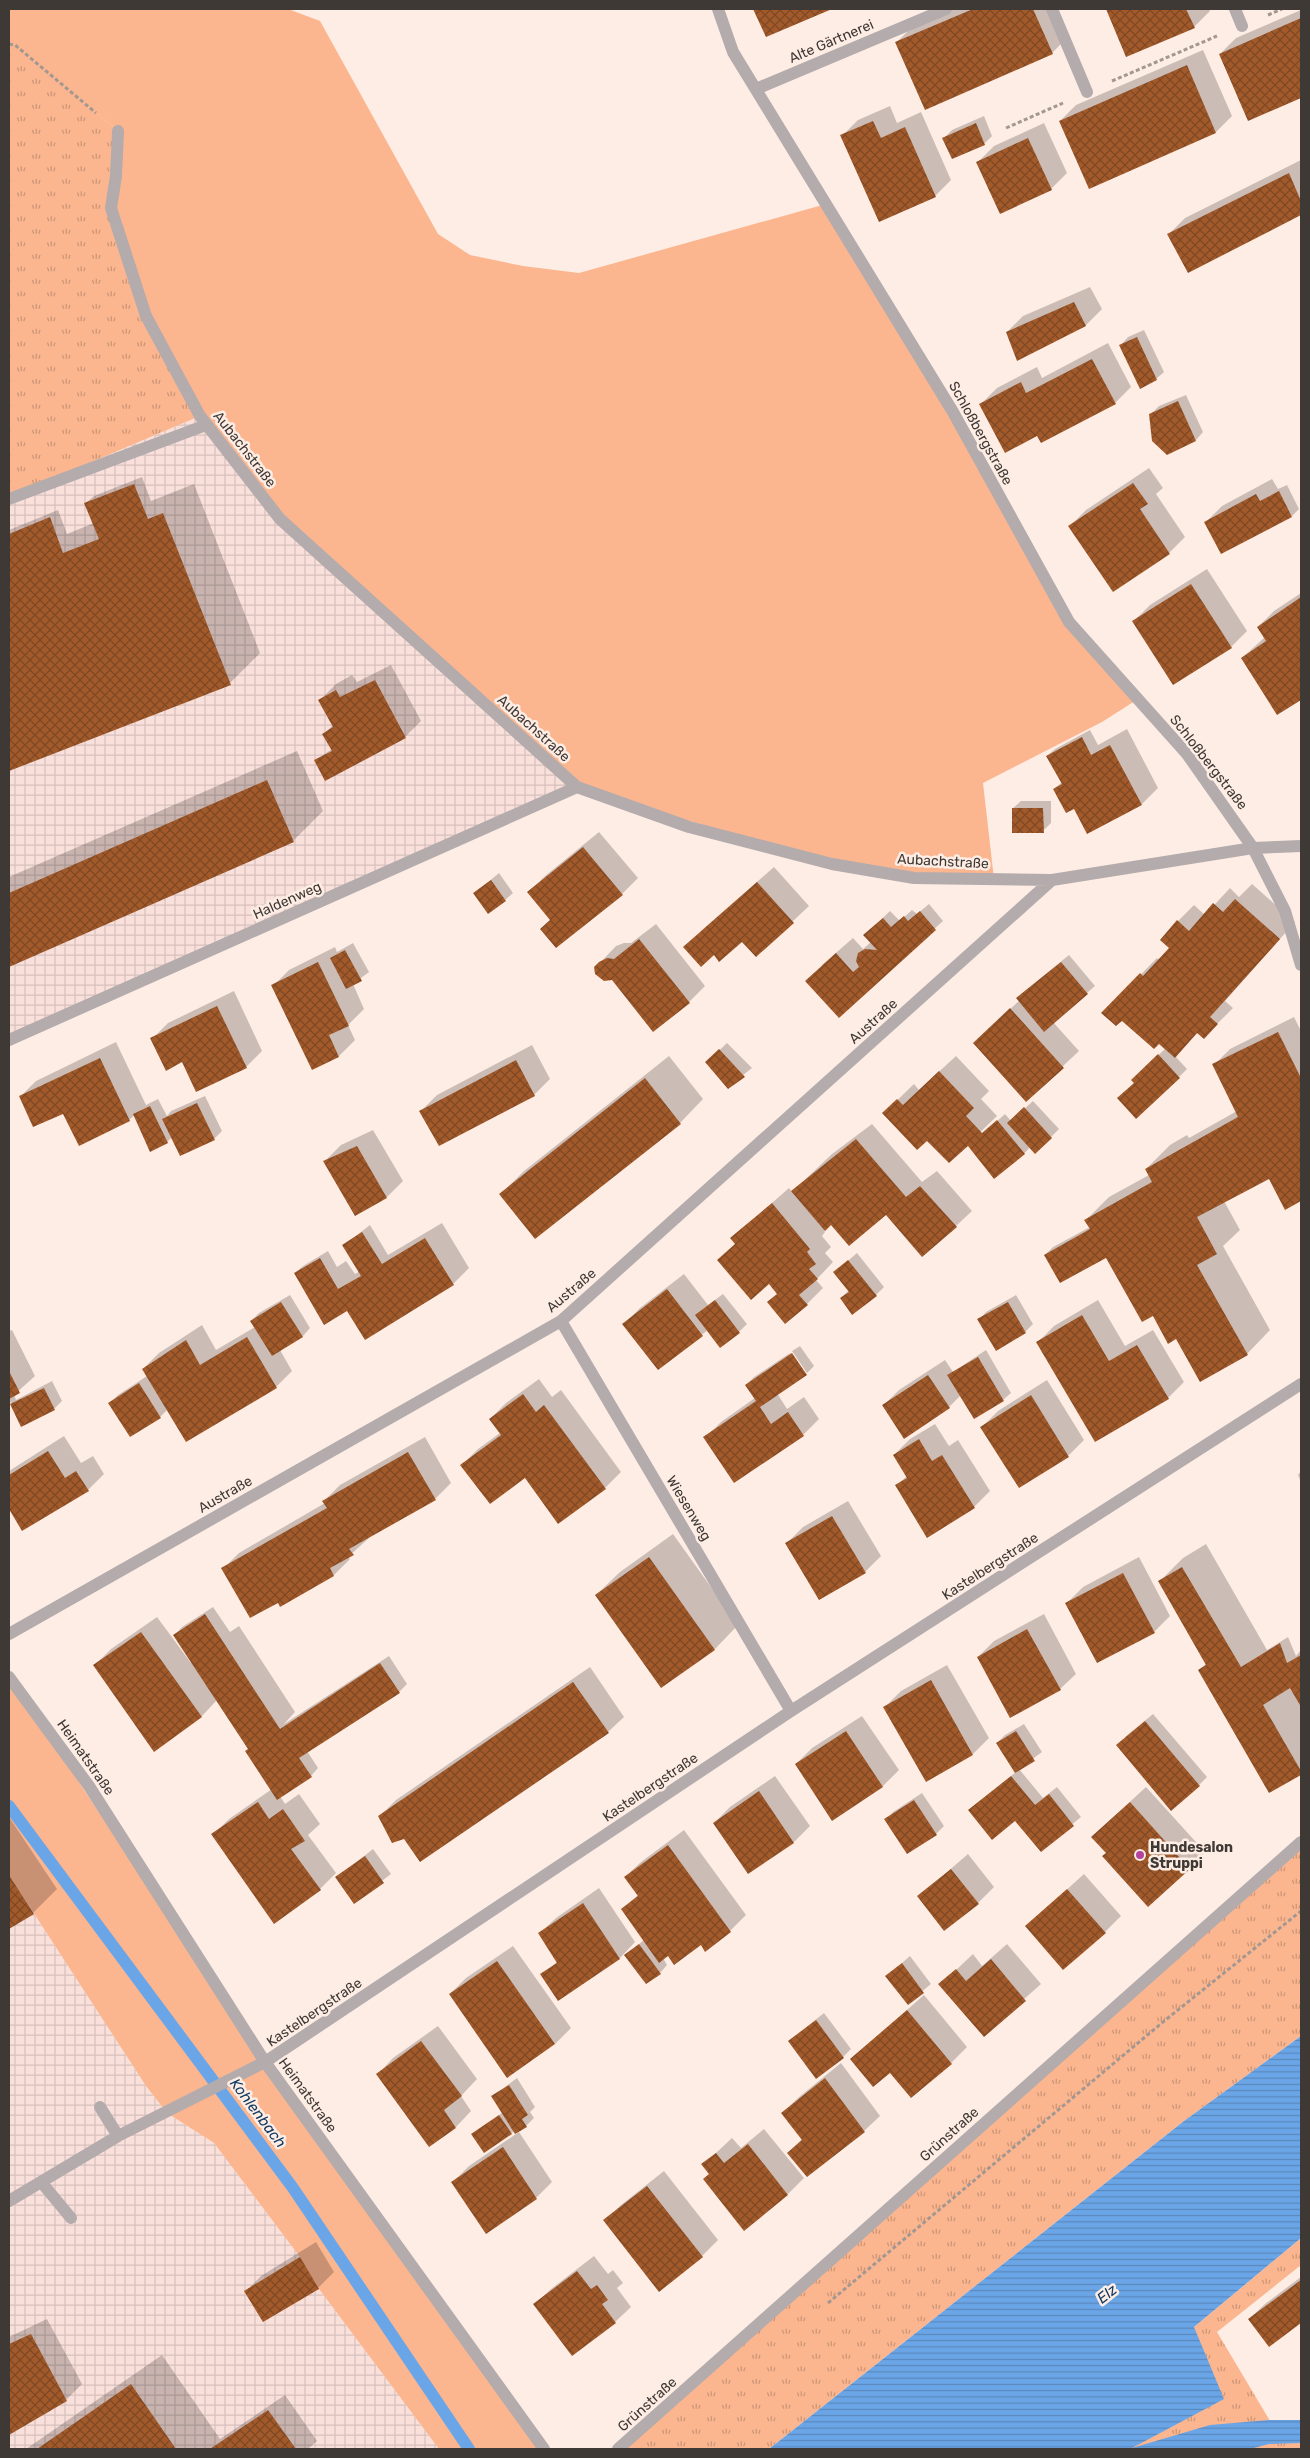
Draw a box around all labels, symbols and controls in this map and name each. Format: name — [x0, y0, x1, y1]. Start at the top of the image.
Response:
street label: Alte Gärtnerei — [786, 16, 876, 67]
street label: Schloßbergstraße — [945, 378, 1016, 488]
street label: Aubachstraße — [210, 408, 280, 491]
street label: Aubachstraße — [494, 691, 574, 765]
street label: Schloßbergstraße — [1166, 711, 1251, 813]
street label: Aubachstraße — [897, 851, 989, 872]
street label: Haldenweg — [250, 878, 324, 923]
street label: Austraße — [846, 995, 901, 1048]
street label: Austraße — [543, 1265, 600, 1316]
street label: Austraße — [195, 1472, 255, 1517]
street label: Wiesenweg — [662, 1473, 715, 1544]
street label: Kastelbergstraße — [939, 1529, 1042, 1604]
street label: Heimatstraße — [53, 1716, 118, 1799]
street label: Kastelbergstraße — [599, 1749, 701, 1826]
place label: Hundesalon Struppi — [1150, 1839, 1233, 1872]
marker: Hundesalon Struppi — [1134, 1849, 1146, 1861]
street label: Kastelbergstraße — [263, 1974, 365, 2051]
street label: Heimatstraße — [275, 2055, 341, 2136]
water label: Kohlenbach — [226, 2075, 290, 2151]
street label: Grünstraße — [916, 2103, 982, 2165]
water label: Elz — [1093, 2280, 1121, 2307]
street label: Grünstraße — [614, 2373, 680, 2435]

